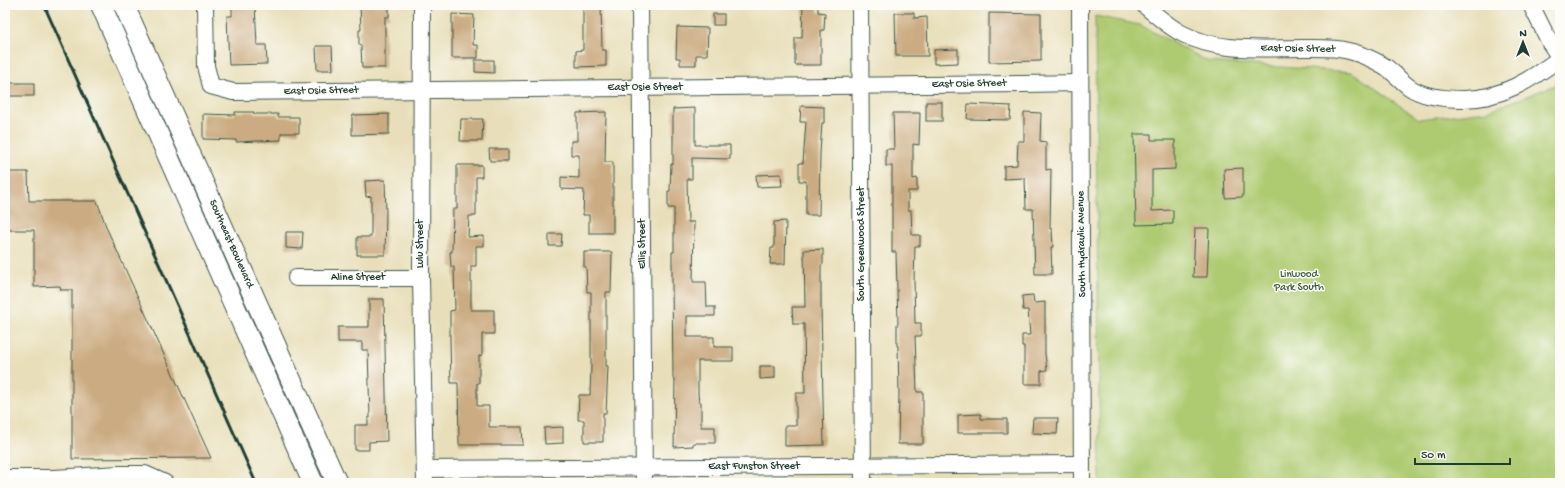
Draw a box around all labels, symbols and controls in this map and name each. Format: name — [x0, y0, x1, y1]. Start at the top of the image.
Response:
north arrow — [1503, 22, 1543, 62]
text: N — [1519, 28, 1527, 40]
street label: East Osie Street — [1261, 42, 1337, 56]
street label: East Osie Street — [932, 77, 1008, 91]
street label: East Osie Street — [608, 82, 684, 94]
street label: East Osie Street — [284, 84, 360, 98]
street label: South Greenwood Street — [856, 185, 868, 301]
street label: South Hydraulic Avenue — [1075, 190, 1089, 297]
street label: Southeast Boulevard — [206, 198, 256, 291]
street label: Ellis Street — [637, 217, 649, 269]
street label: Lulu Street — [415, 218, 427, 268]
park label: Linwood Park South — [1273, 269, 1324, 294]
street label: Aline Street — [331, 272, 387, 284]
scale bar — [1415, 440, 1510, 466]
text: 50 m — [1421, 449, 1446, 463]
street label: East Funston Street — [708, 461, 801, 473]

